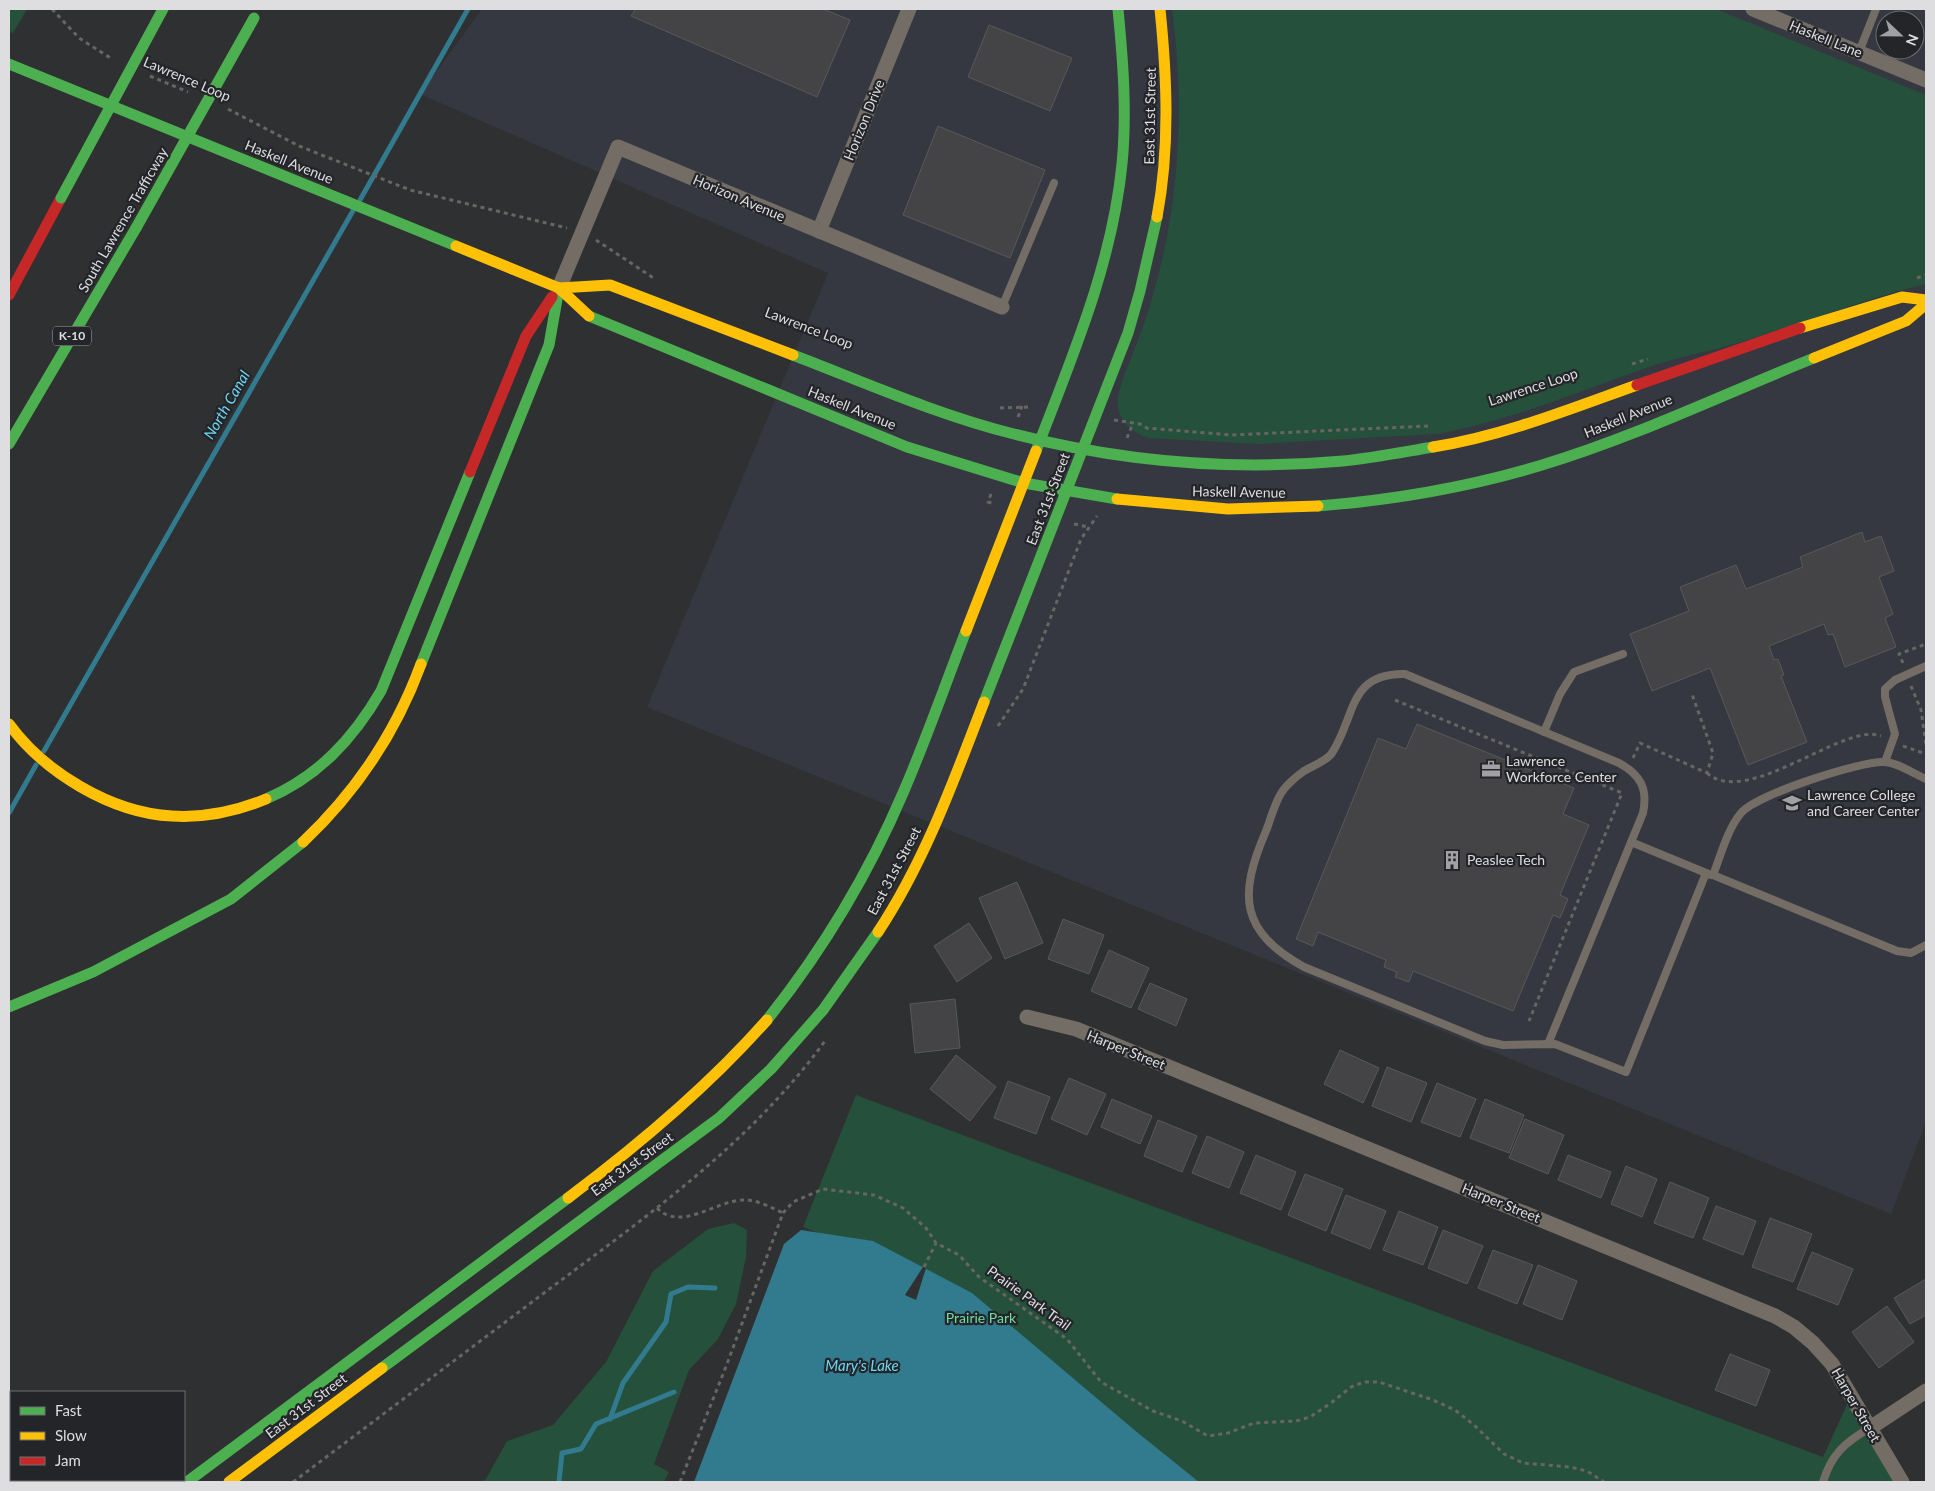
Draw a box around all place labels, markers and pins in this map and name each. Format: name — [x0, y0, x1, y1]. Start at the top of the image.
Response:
place label: Lawrence Workforce Center — [1506, 752, 1617, 785]
office icon: Lawrence Workforce Center — [1480, 758, 1502, 780]
place label: Lawrence College and Career Center — [1807, 786, 1919, 819]
school or university icon: Lawrence College and Career Center — [1781, 792, 1803, 814]
building icon: Peaslee Tech — [1441, 849, 1463, 871]
place label: Peaslee Tech — [1467, 851, 1545, 868]

